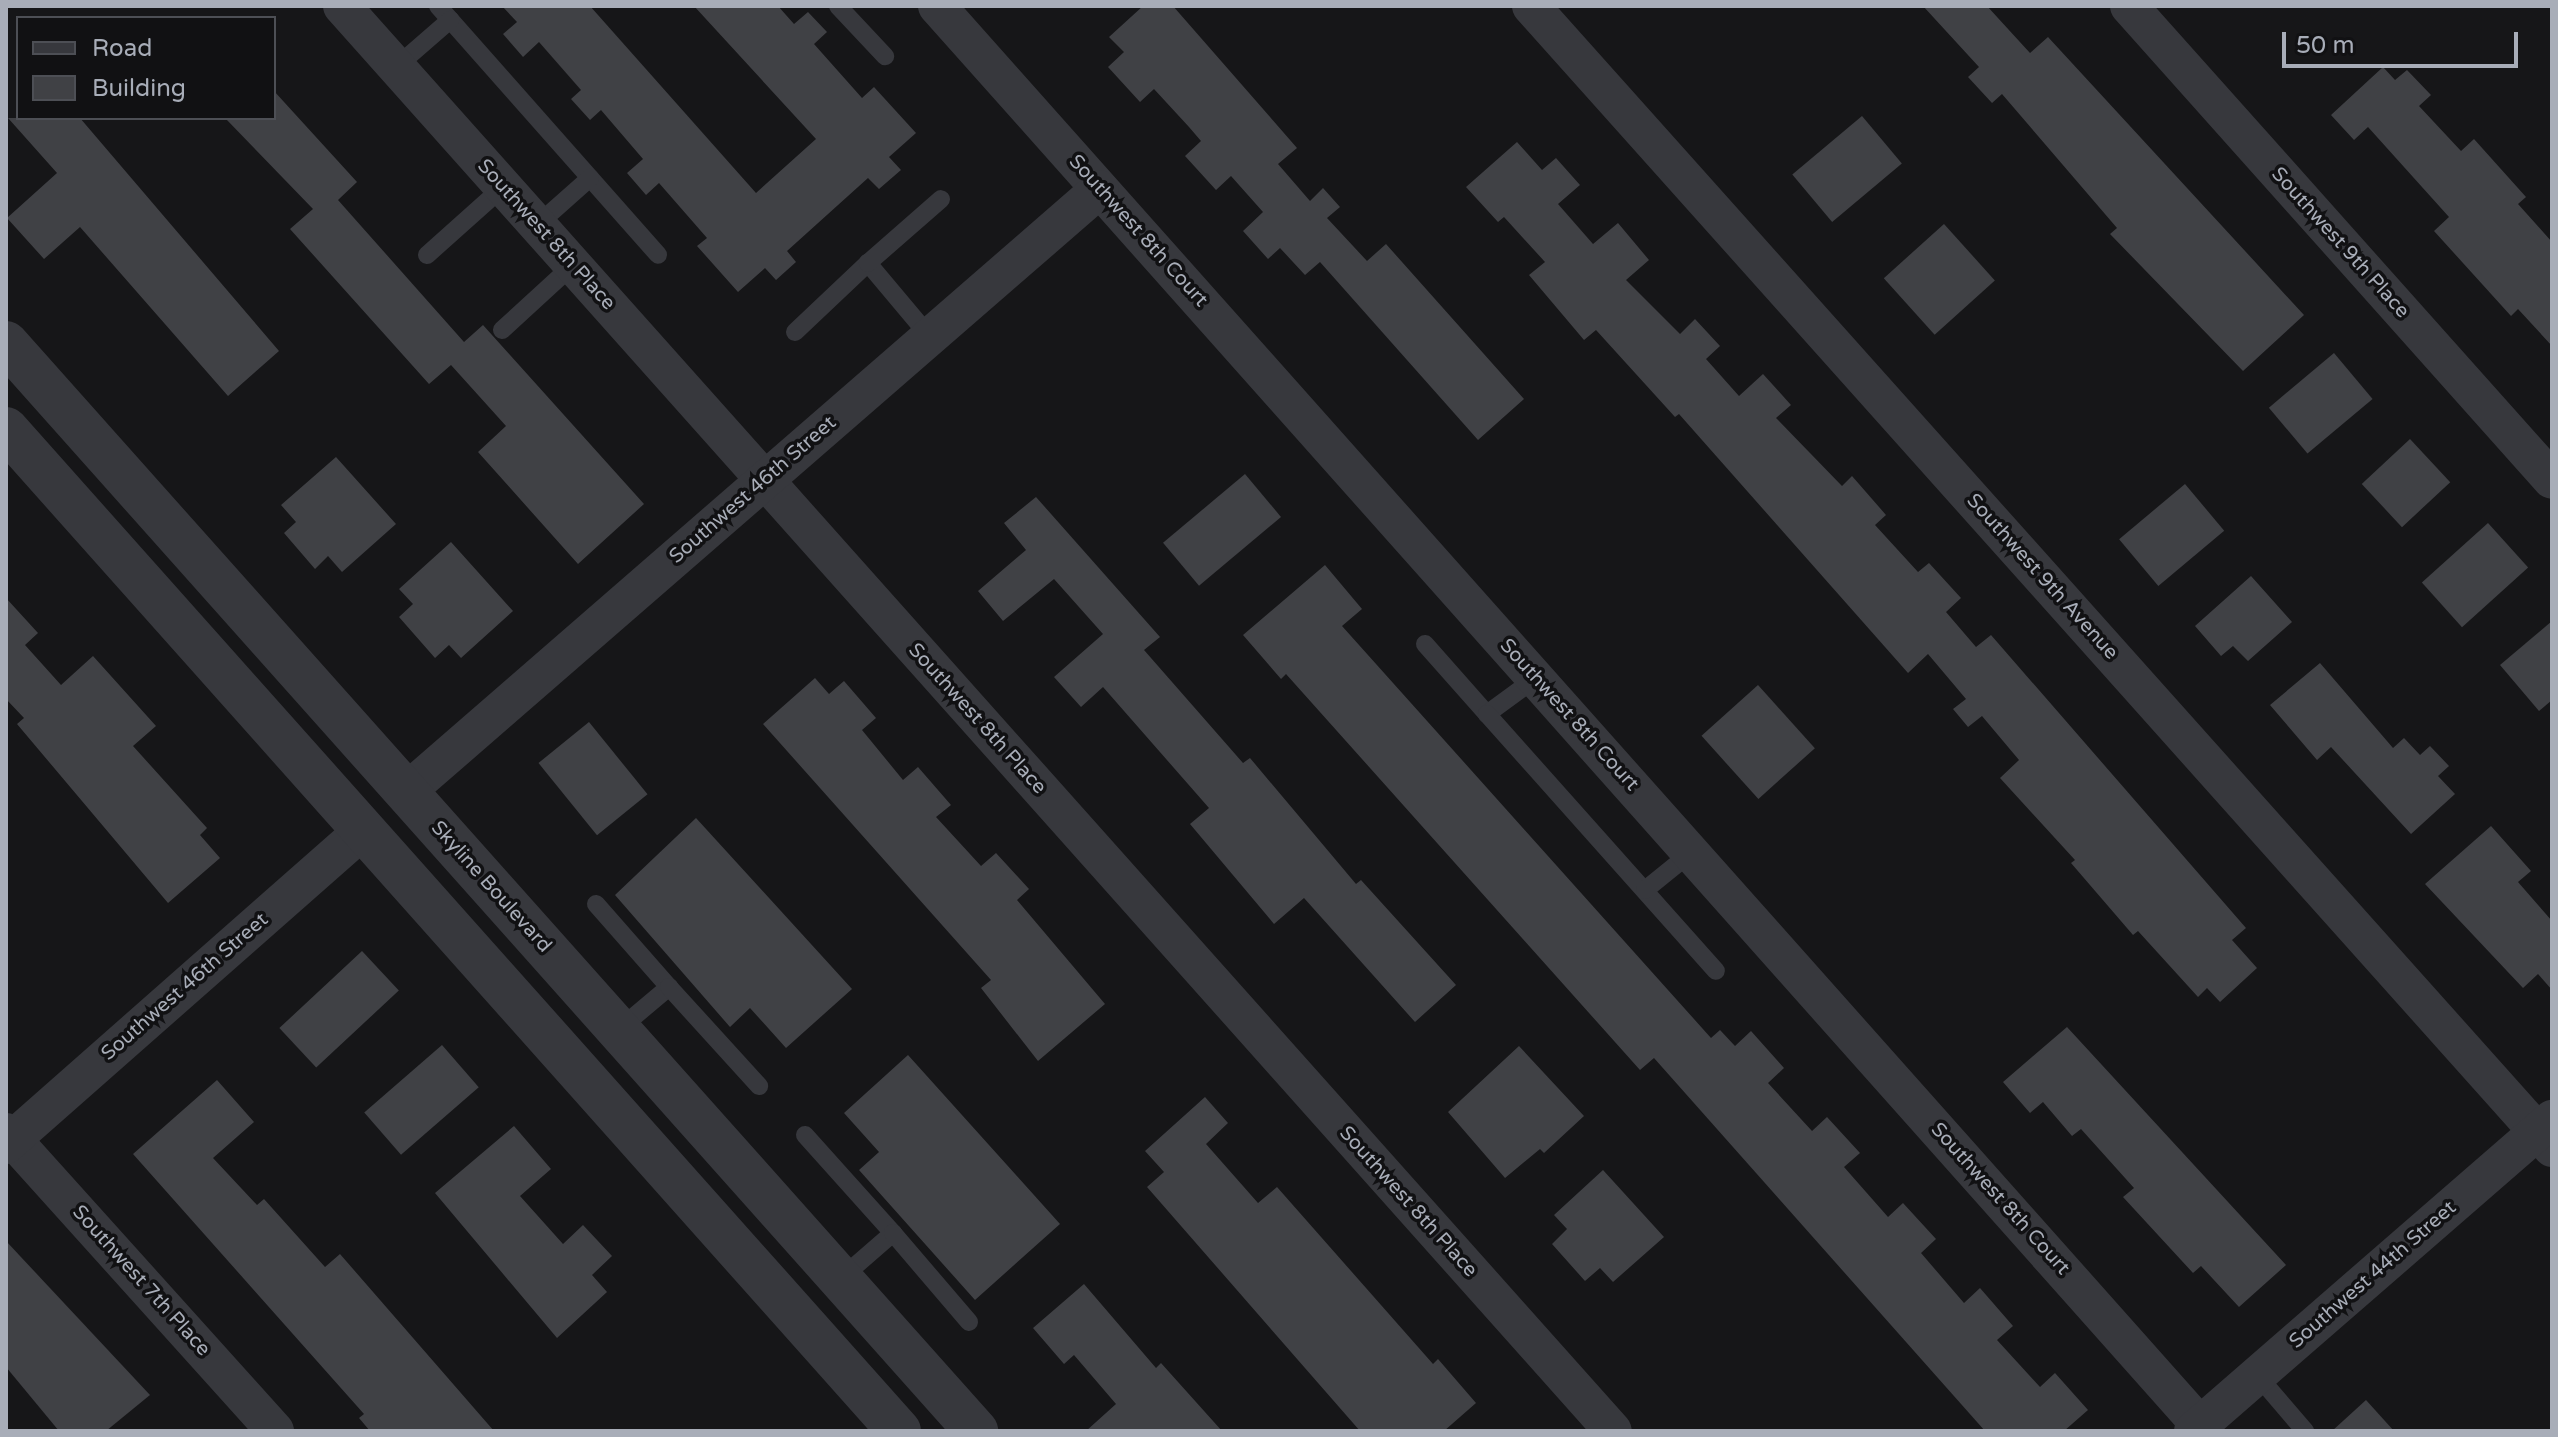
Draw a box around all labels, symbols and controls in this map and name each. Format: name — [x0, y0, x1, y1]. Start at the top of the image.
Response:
legend — [16, 16, 276, 120]
scale bar — [2286, 16, 2522, 66]
text: 50 m — [2296, 31, 2354, 60]
text: Road — [92, 34, 152, 63]
text: Building — [92, 74, 186, 103]
street label: Southwest 8th Court — [1063, 150, 1213, 312]
street label: Southwest 8th Place — [472, 155, 620, 315]
street label: Southwest 9th Place — [2266, 163, 2414, 323]
street label: Southwest 46th Street — [665, 411, 841, 569]
street label: Southwest 9th Avenue — [1961, 489, 2123, 665]
street label: Southwest 8th Court — [1494, 634, 1644, 796]
street label: Southwest 8th Place — [903, 639, 1051, 799]
street label: Skyline Boulevard — [426, 816, 556, 958]
street label: Southwest 46th Street — [97, 908, 273, 1066]
street label: Southwest 8th Court — [1925, 1118, 2075, 1280]
street label: Southwest 8th Place — [1334, 1122, 1482, 1282]
street label: Southwest 44th Street — [2285, 1196, 2461, 1354]
street label: Southwest 7th Place — [67, 1201, 215, 1361]

